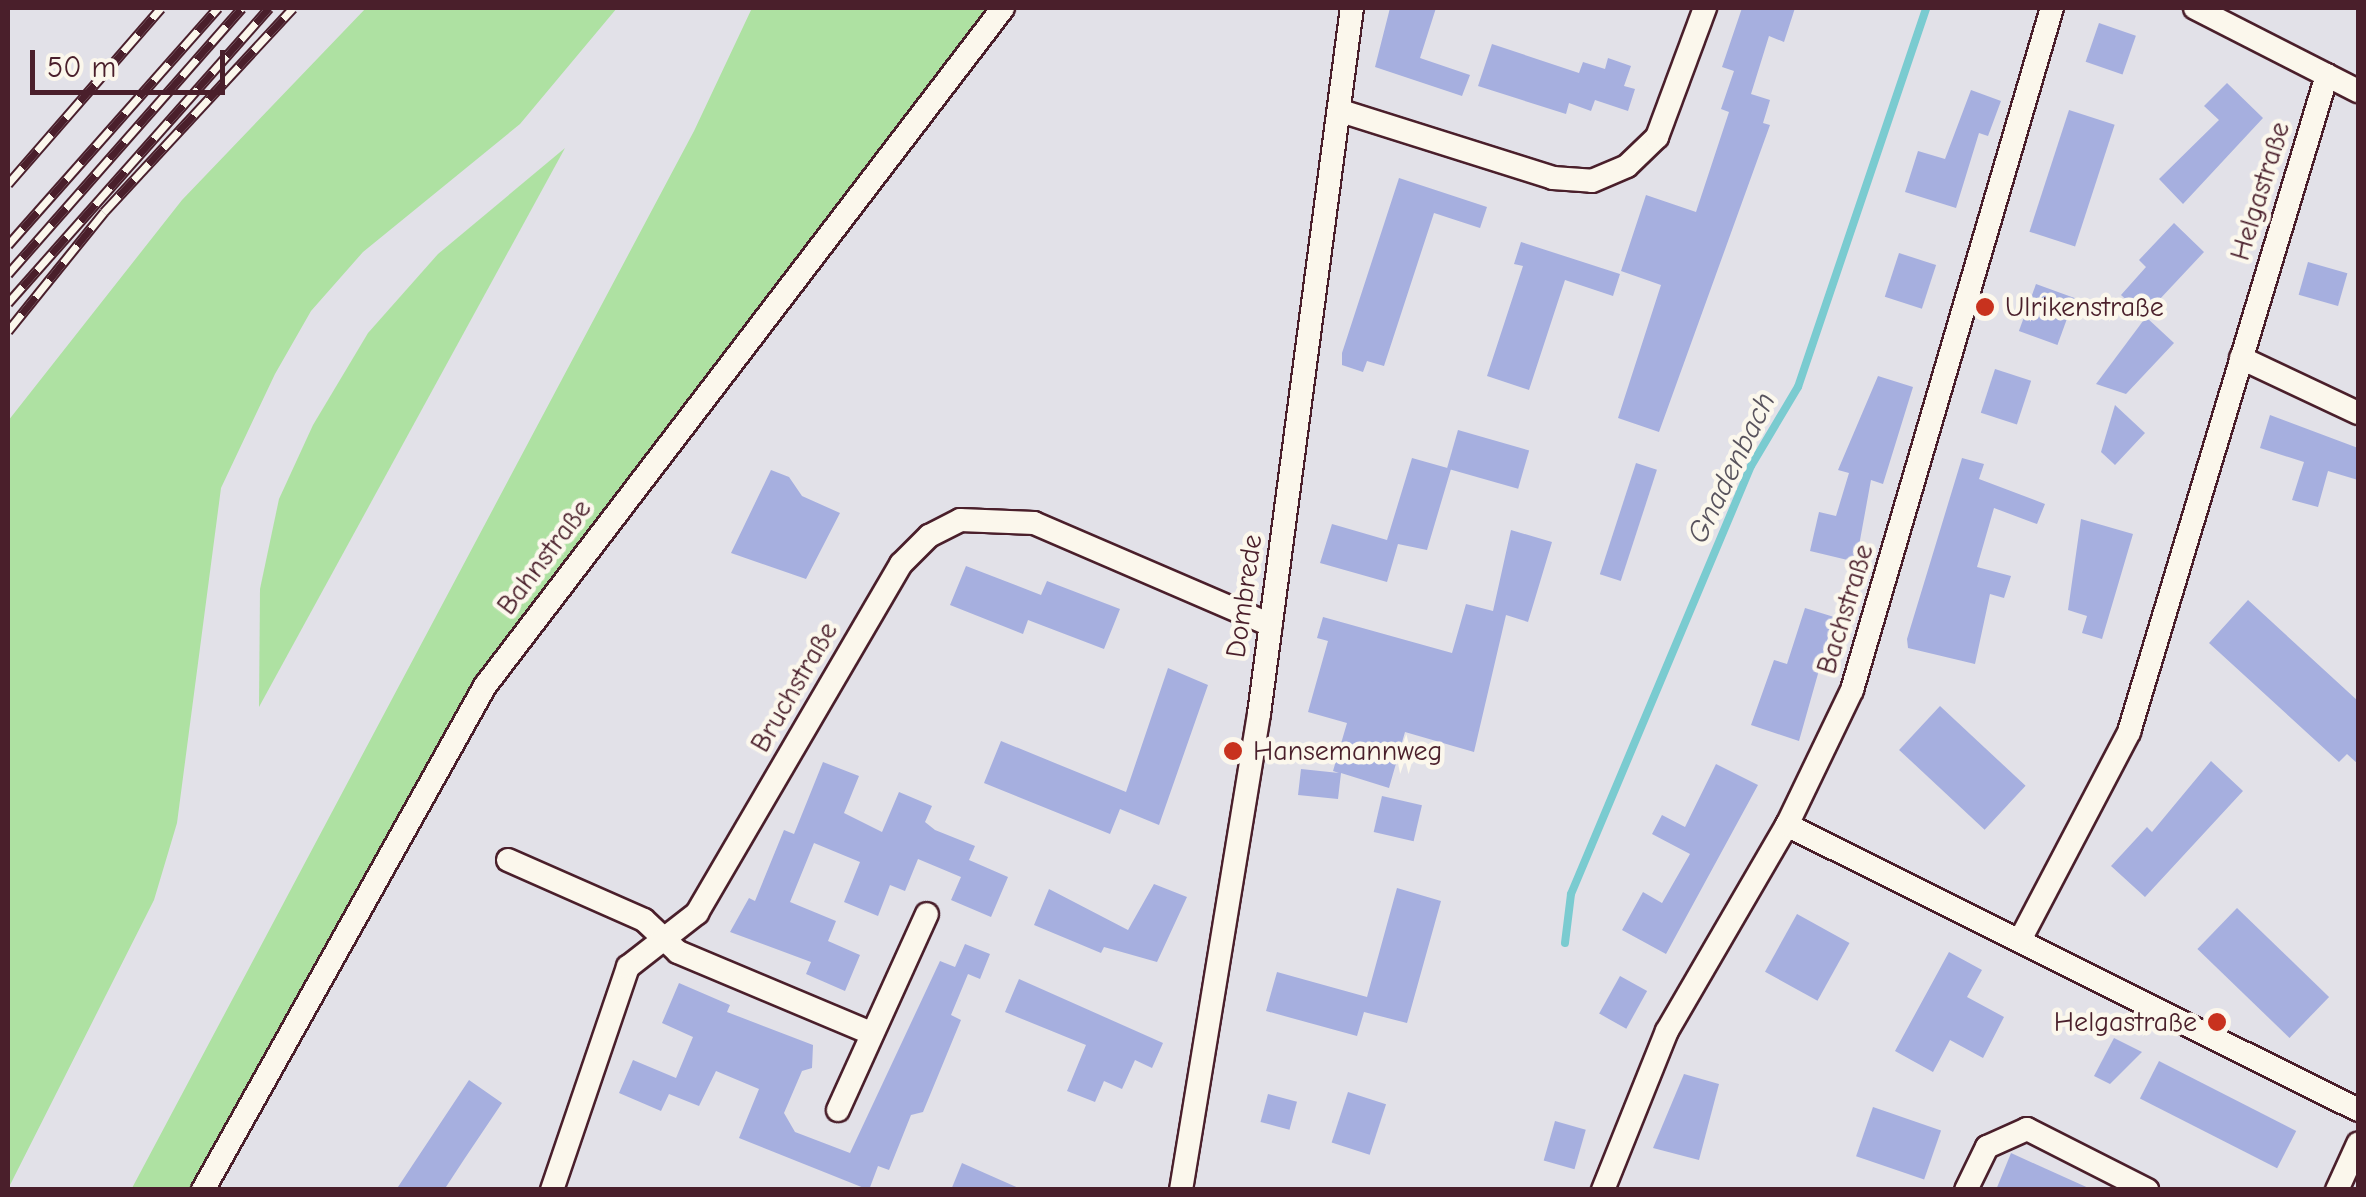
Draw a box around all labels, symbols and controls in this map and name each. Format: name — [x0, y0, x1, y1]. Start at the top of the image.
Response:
scale bar — [35, 30, 230, 92]
text: 50 m — [47, 50, 116, 85]
street label: Helgastraße — [2223, 118, 2297, 264]
place label: Ulrikenstraße — [2005, 290, 2164, 324]
marker: Ulrikenstraße — [1974, 296, 1996, 318]
water label: Gnadenbach — [1680, 387, 1784, 549]
street label: Bahnstraße — [490, 493, 598, 621]
street label: Dombrede — [1219, 532, 1269, 660]
street label: Bachstraße — [1809, 540, 1881, 678]
street label: Bruchstraße — [743, 616, 845, 758]
place label: Hansemannweg — [1253, 734, 1442, 768]
marker: Hansemannweg — [1222, 740, 1244, 762]
place label: Helgastraße — [2054, 1005, 2197, 1039]
marker: Helgastraße — [2206, 1011, 2228, 1033]

